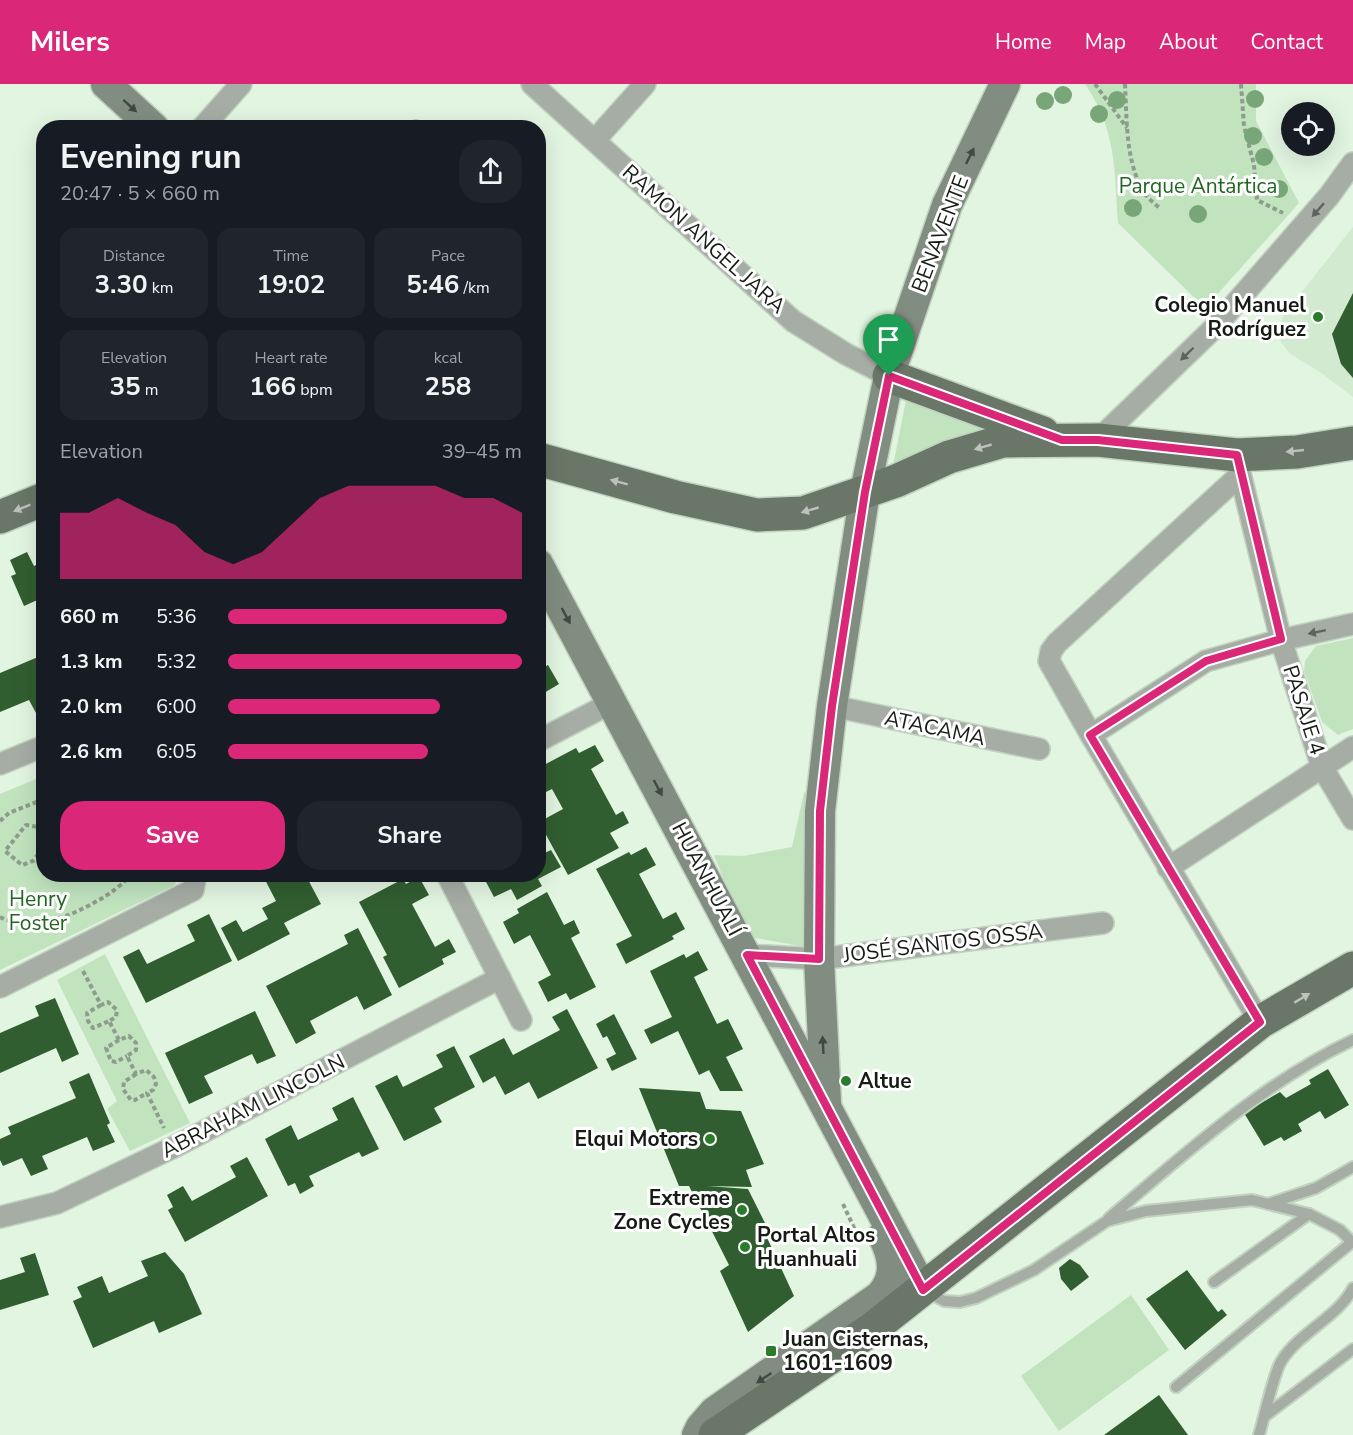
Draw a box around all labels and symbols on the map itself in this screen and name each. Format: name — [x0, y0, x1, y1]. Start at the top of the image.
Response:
one-way arrow — [122, 99, 137, 112]
one-way arrow — [966, 148, 975, 165]
street label: RAMON ANGEL JARA — [616, 158, 792, 320]
street label: BENAVENTE — [905, 171, 975, 297]
park label: Parque Antártica — [1119, 172, 1277, 200]
one-way arrow — [1311, 202, 1325, 217]
place label: Colegio Manuel Rodríguez — [1154, 291, 1306, 343]
marker: Colegio Manuel Rodríguez — [1311, 310, 1325, 324]
pin — [863, 314, 914, 376]
one-way arrow — [1181, 347, 1195, 361]
one-way arrow — [974, 443, 992, 452]
one-way arrow — [1286, 446, 1305, 456]
one-way arrow — [610, 476, 628, 486]
one-way arrow — [12, 503, 30, 513]
one-way arrow — [801, 506, 819, 516]
one-way arrow — [561, 608, 571, 625]
one-way arrow — [1307, 628, 1326, 637]
street label: PASAJE 4 — [1276, 662, 1332, 758]
street label: ATACAMA — [882, 704, 988, 752]
one-way arrow — [653, 780, 663, 797]
street label: HUANHUALÍ — [665, 817, 750, 942]
park label: Henry Foster — [9, 885, 68, 937]
street label: JOSÉ SANTOS OSSA — [841, 917, 1044, 969]
one-way arrow — [1294, 992, 1310, 1003]
one-way arrow — [819, 1035, 828, 1054]
street label: ABRAHAM LINCOLN — [157, 1048, 349, 1164]
place label: Altue — [858, 1067, 912, 1095]
marker: Altue — [839, 1074, 853, 1088]
place label: Elqui Motors — [574, 1125, 698, 1153]
marker: Elqui Motors — [703, 1132, 717, 1146]
place label: Extreme Zone Cycles — [613, 1184, 730, 1236]
marker: Extreme Zone Cycles — [735, 1203, 749, 1217]
place label: Portal Altos Huanhuali — [757, 1221, 875, 1273]
marker: Portal Altos Huanhuali — [738, 1240, 752, 1254]
place label: Juan Cisternas, 1601-1609 — [782, 1325, 929, 1377]
marker: Juan Cisternas, 1601-1609 — [764, 1344, 778, 1358]
one-way arrow — [756, 1372, 772, 1383]

